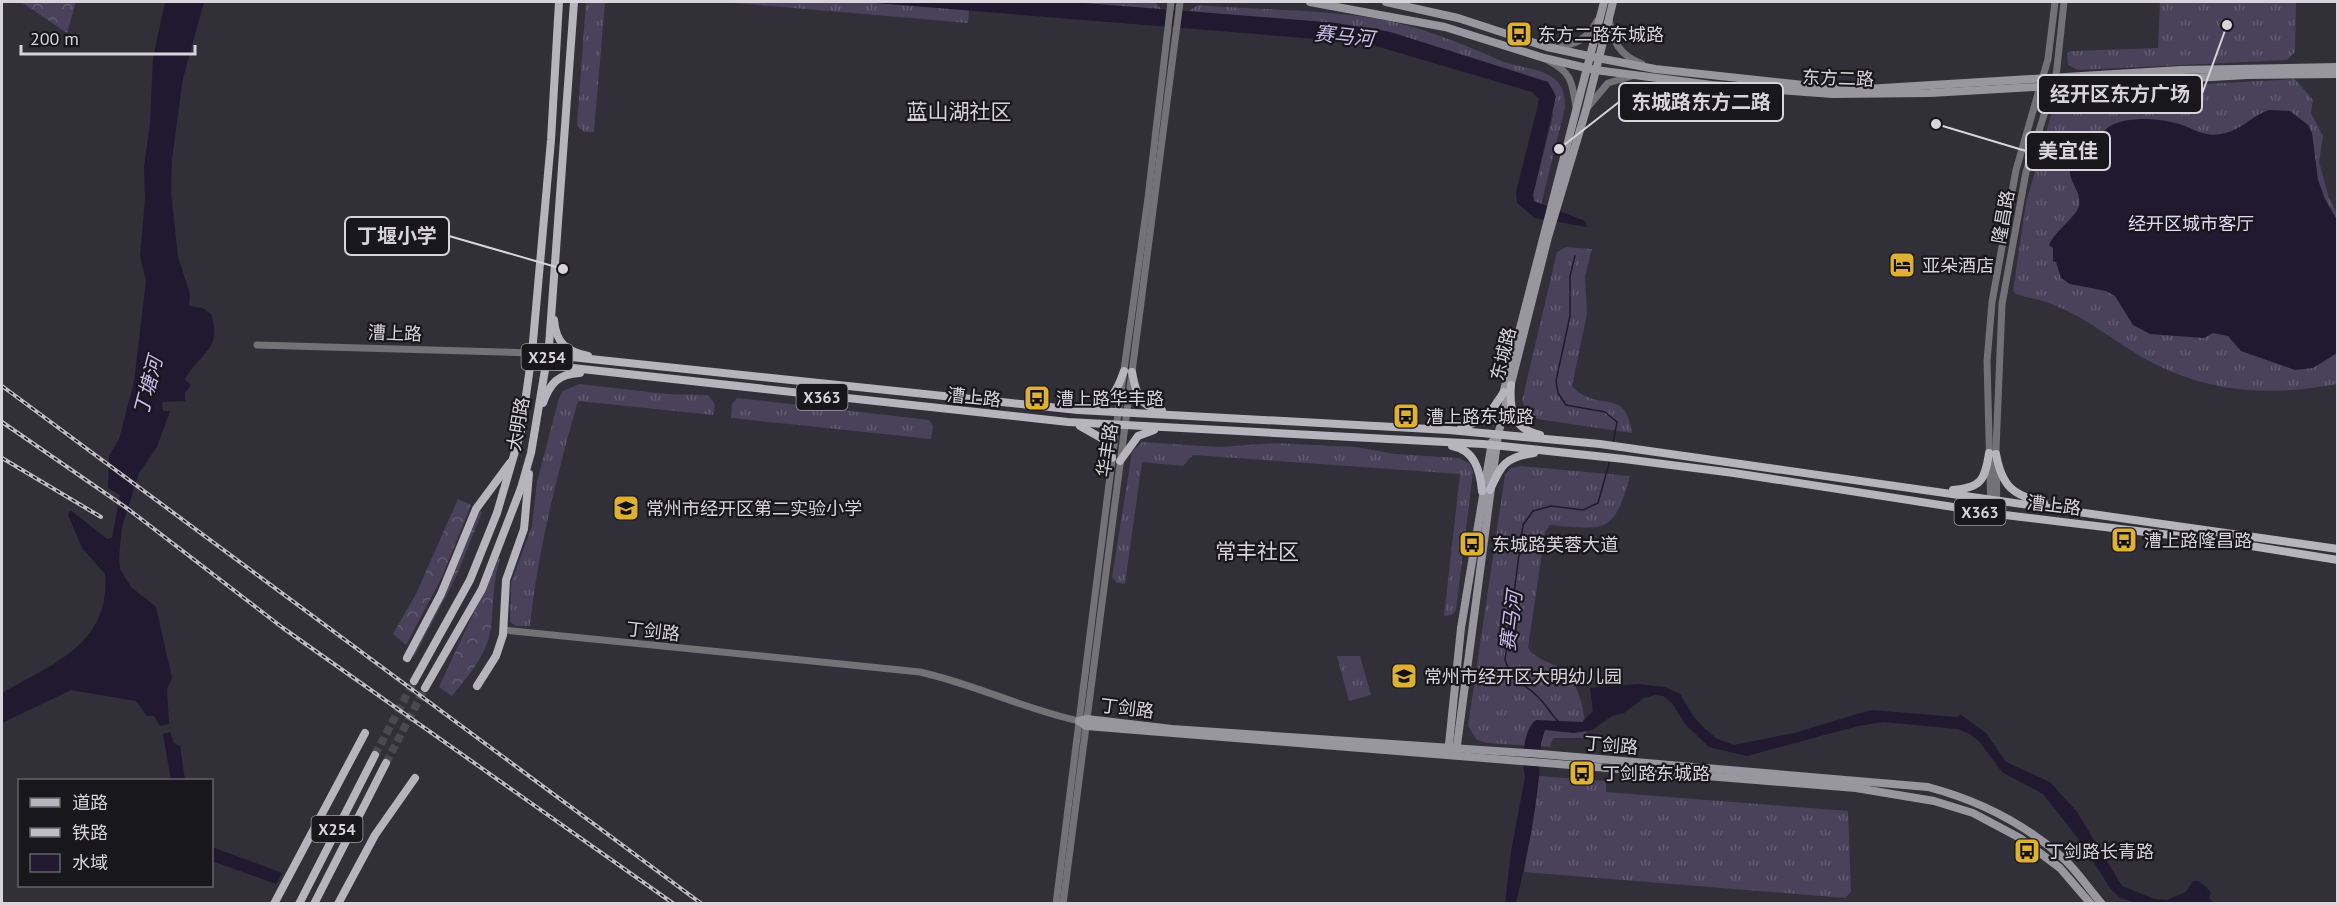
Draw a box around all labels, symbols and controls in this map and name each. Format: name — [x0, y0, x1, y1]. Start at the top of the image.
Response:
scale bar — [21, 18, 195, 56]
bus stop icon: 东方二路东城路 — [1504, 19, 1534, 49]
water label: 赛马河 — [1313, 20, 1379, 52]
place label: 东方二路东城路 — [1538, 23, 1664, 46]
text: 200 m — [30, 27, 79, 50]
street label: 东方二路 — [1802, 65, 1874, 91]
callout: 经开区东方广场 — [2038, 75, 2202, 113]
text: 经开区东方广场 — [2050, 81, 2190, 107]
callout: 东城路东方二路 — [1619, 83, 1783, 121]
text: 东城路东方二路 — [1631, 89, 1771, 115]
district label: 蓝山湖社区 — [907, 98, 1012, 125]
callout: 美宜佳 — [2026, 132, 2110, 170]
text: 美宜佳 — [2038, 138, 2098, 164]
street label: 隆昌路 — [1987, 188, 2019, 246]
park label: 经开区城市客厅 — [2128, 212, 2254, 235]
callout: 丁堰小学 — [345, 217, 449, 255]
text: 丁堰小学 — [357, 223, 437, 249]
hotel icon: 亚朵酒店 — [1887, 250, 1917, 280]
place label: 亚朵酒店 — [1922, 254, 1994, 277]
street label: 漕上路 — [368, 321, 422, 345]
street label: 东城路 — [1485, 325, 1521, 383]
road number: X254 — [522, 344, 572, 370]
water label: 丁塘河 — [128, 350, 169, 418]
street label: 漕上路 — [946, 383, 1002, 411]
bus stop icon: 漕上路华丰路 — [1022, 383, 1052, 413]
road number: X363 — [796, 384, 848, 410]
place label: 漕上路华丰路 — [1056, 387, 1164, 410]
street label: 大明路 — [502, 395, 534, 453]
bus stop icon: 漕上路东城路 — [1391, 401, 1421, 431]
place label: 漕上路东城路 — [1426, 405, 1534, 428]
street label: 华丰路 — [1091, 422, 1123, 478]
street label: 漕上路 — [2026, 490, 2082, 520]
school or university icon: 常州市经开区第二实验小学 — [611, 493, 641, 523]
place label: 常州市经开区第二实验小学 — [646, 497, 862, 520]
road number: X363 — [1954, 499, 2006, 525]
bus stop icon: 漕上路隆昌路 — [2109, 525, 2139, 555]
bus stop icon: 东城路芙蓉大道 — [1457, 529, 1487, 559]
place label: 漕上路隆昌路 — [2144, 529, 2252, 552]
place label: 东城路芙蓉大道 — [1492, 533, 1618, 556]
district label: 常丰社区 — [1215, 538, 1299, 565]
water label: 赛马河 — [1494, 586, 1528, 652]
street label: 丁剑路 — [625, 617, 681, 645]
school or university icon: 常州市经开区大明幼儿园 — [1389, 661, 1419, 691]
place label: 常州市经开区大明幼儿园 — [1424, 665, 1622, 688]
street label: 丁剑路 — [1099, 693, 1155, 723]
street label: 丁剑路 — [1583, 731, 1639, 759]
bus stop icon: 丁剑路东城路 — [1567, 758, 1597, 788]
place label: 丁剑路东城路 — [1602, 762, 1710, 785]
legend — [18, 779, 213, 887]
text: 道路 — [72, 791, 108, 814]
road number: X254 — [312, 816, 362, 842]
text: 铁路 — [72, 821, 108, 844]
bus stop icon: 丁剑路长青路 — [2012, 836, 2042, 866]
place label: 丁剑路长青路 — [2046, 840, 2154, 863]
text: 水域 — [72, 851, 108, 874]

